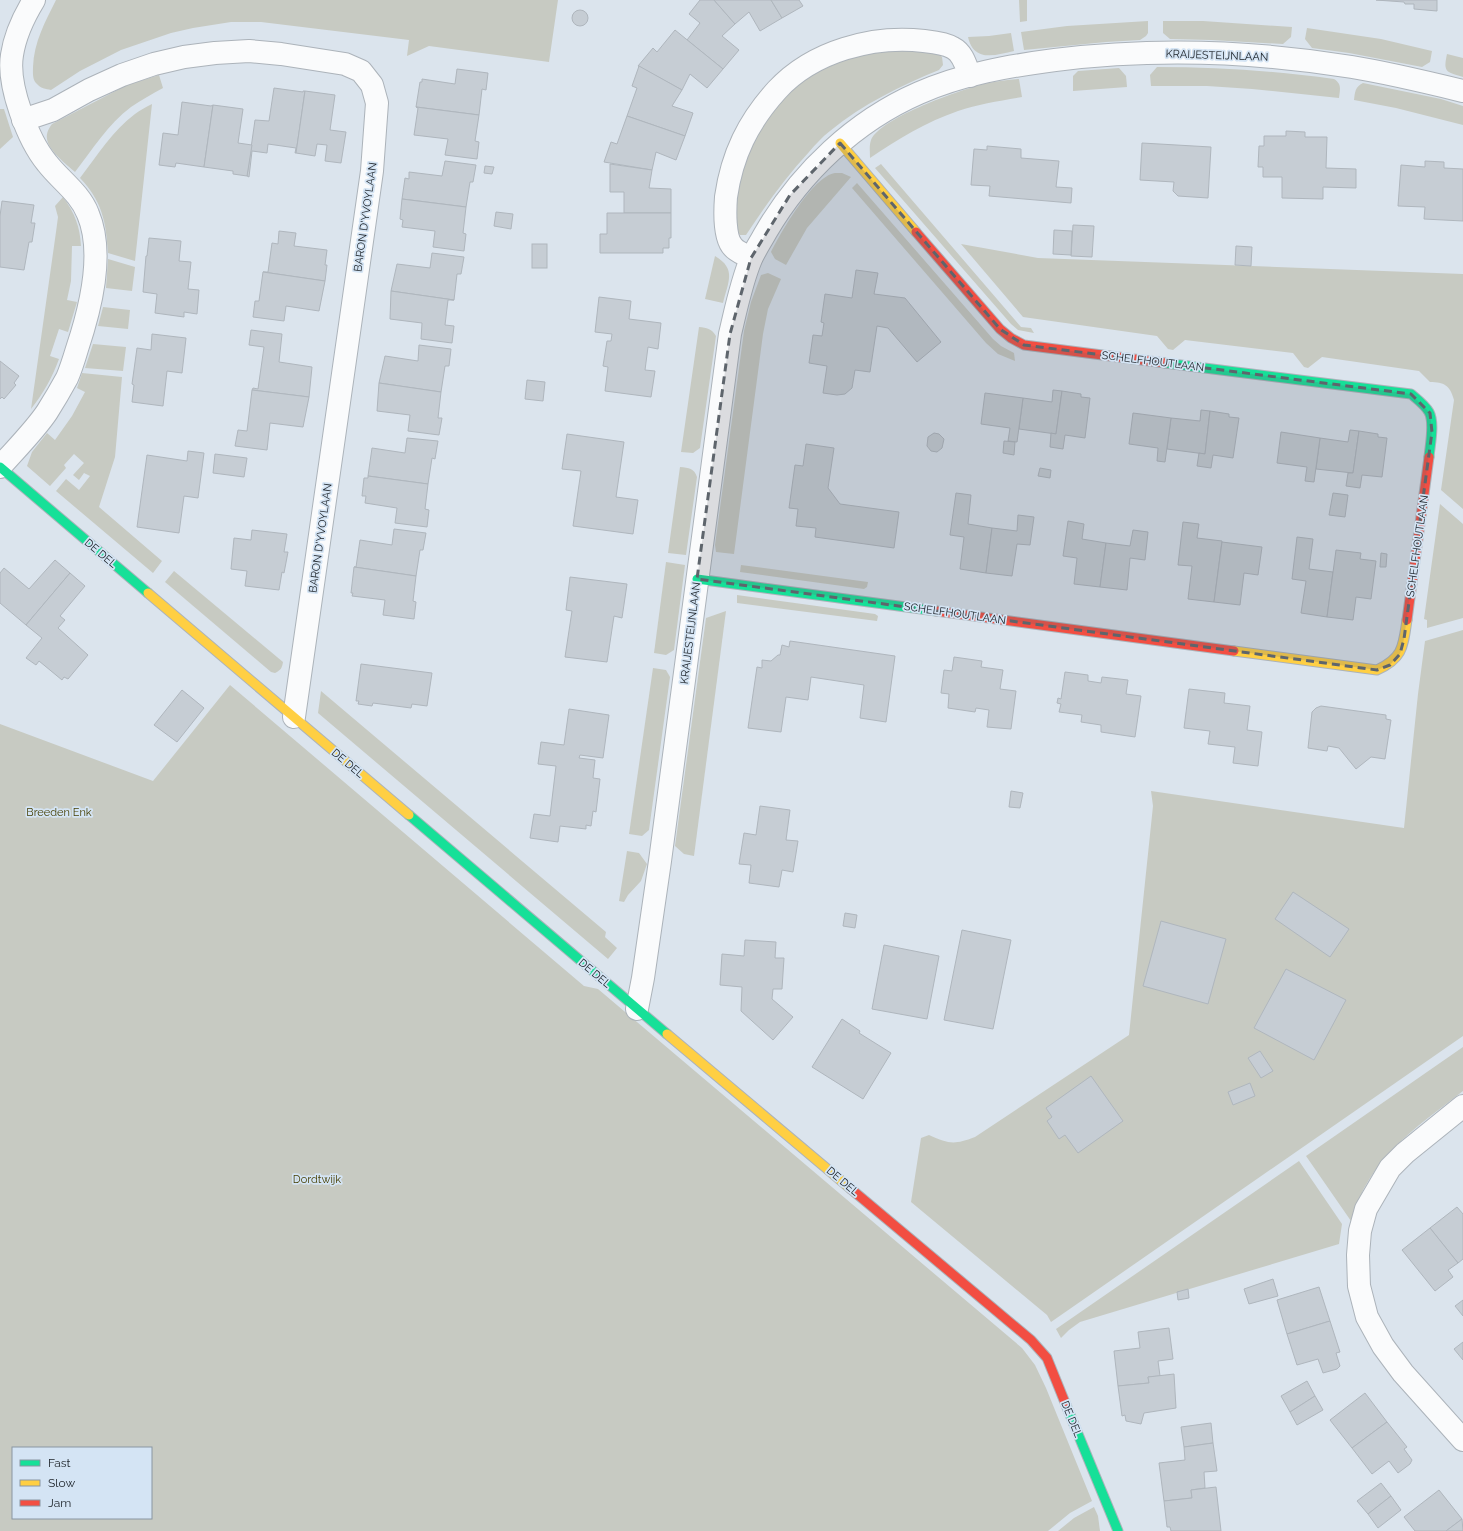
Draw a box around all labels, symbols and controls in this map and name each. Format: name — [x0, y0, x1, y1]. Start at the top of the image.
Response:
street label: KRAIJESTEIJNLAAN — [1165, 47, 1269, 64]
street label: BARON D'YVOYLAAN — [351, 162, 380, 273]
street label: SCHELFHOUTLAAN — [1101, 349, 1205, 374]
street label: BARON D'YVOYLAAN — [306, 483, 335, 594]
street label: SCHELFHOUTLAAN — [1404, 494, 1431, 598]
street label: DE DEL — [82, 536, 120, 571]
street label: KRAIJESTEIJNLAAN — [678, 581, 703, 685]
street label: SCHELFHOUTLAAN — [903, 600, 1007, 627]
street label: DE DEL — [329, 746, 367, 781]
park label: Breeden Enk — [26, 806, 92, 819]
street label: DE DEL — [576, 956, 614, 991]
street label: DE DEL — [824, 1164, 862, 1199]
park label: Dordtwijk — [293, 1173, 341, 1186]
street label: DE DEL — [1058, 1399, 1085, 1440]
legend — [12, 1447, 152, 1519]
text: Fast — [48, 1456, 71, 1470]
text: Slow — [48, 1476, 75, 1490]
text: Jam — [48, 1496, 71, 1510]

